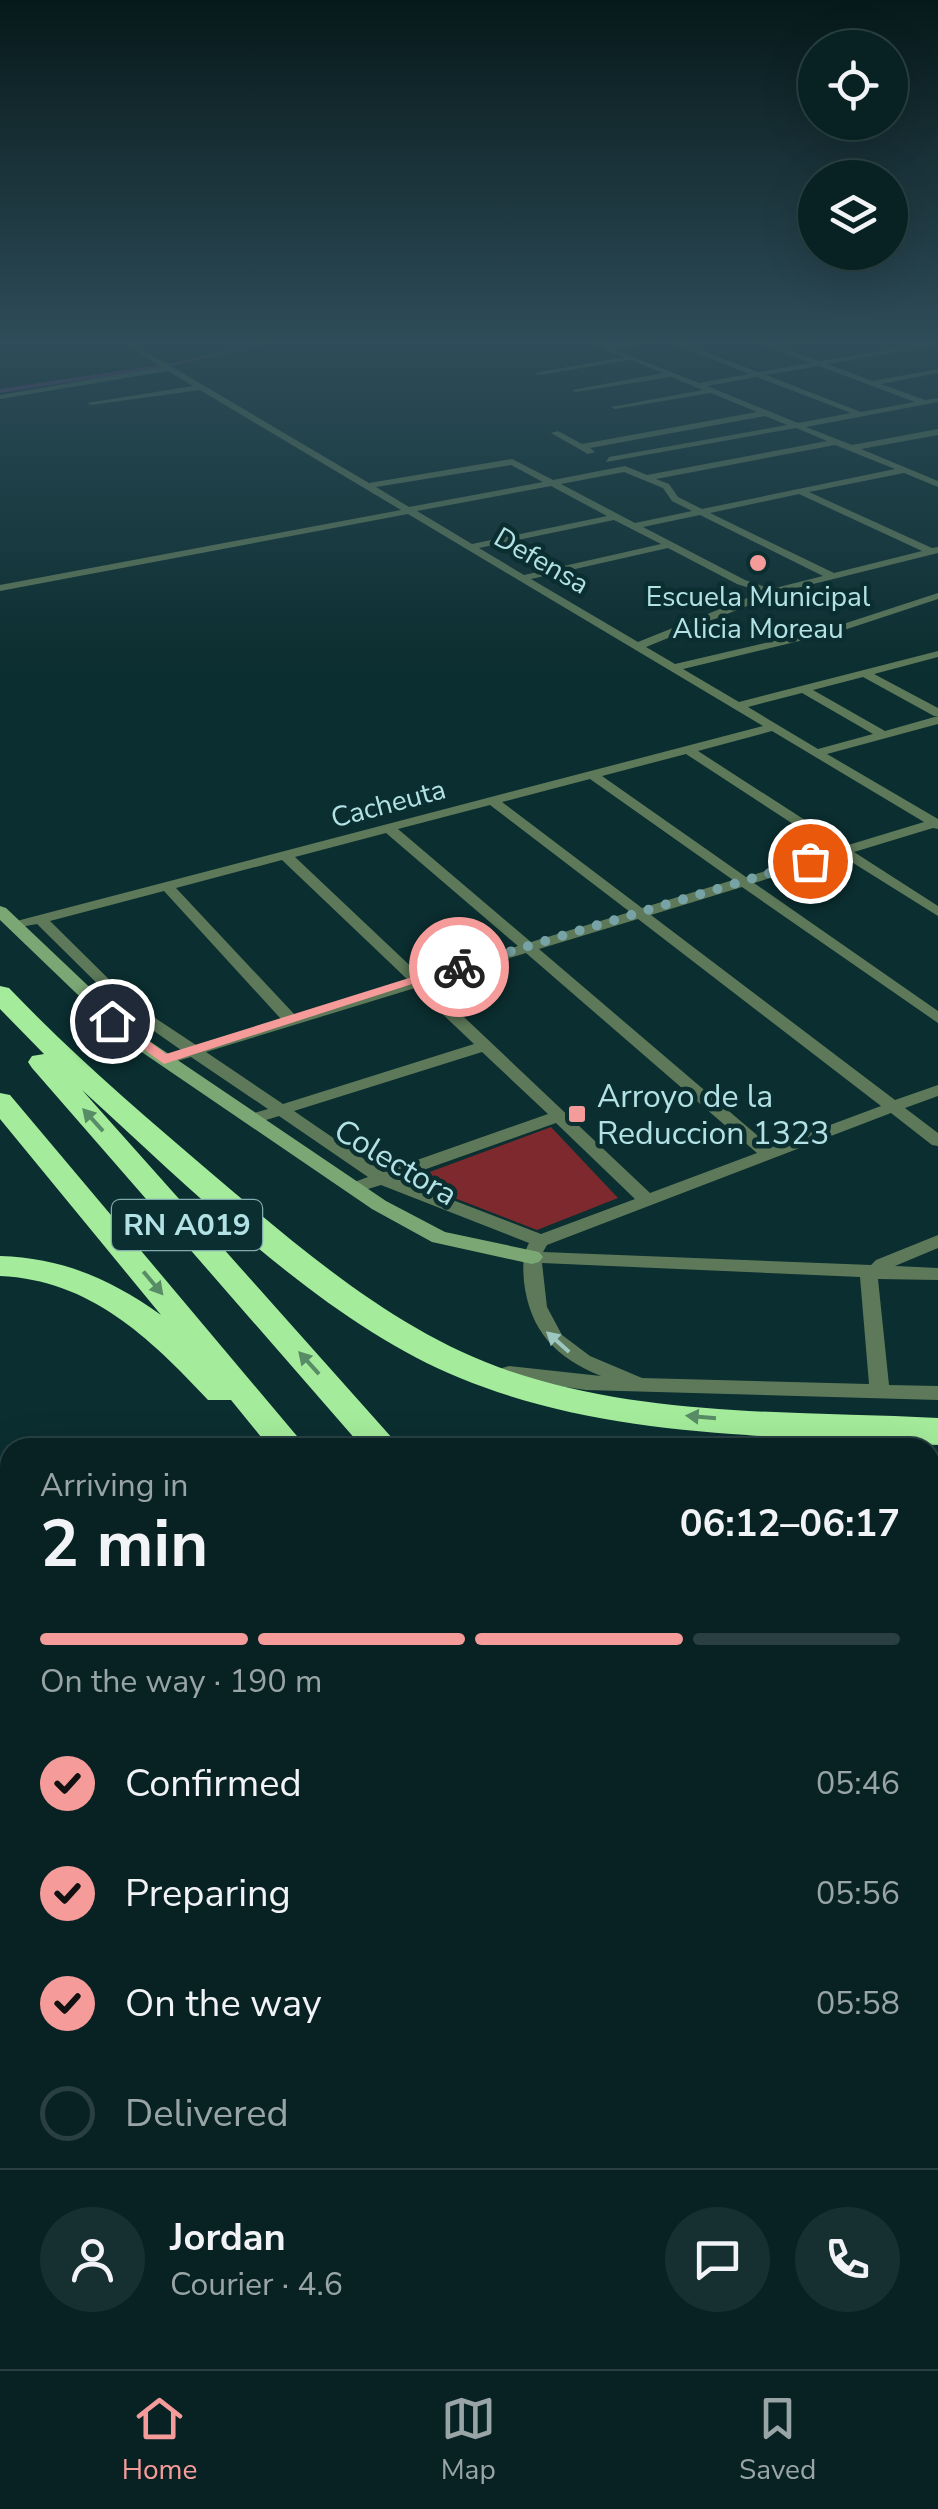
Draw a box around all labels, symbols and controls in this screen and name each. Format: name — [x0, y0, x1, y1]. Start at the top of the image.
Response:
map controls — [798, 30, 908, 270]
button: locate — [798, 30, 908, 140]
button: layers — [798, 160, 908, 270]
street label: Defensa — [487, 518, 596, 603]
marker: Escuela Municipal Alicia Moreau — [747, 552, 769, 574]
place label: Escuela Municipal Alicia Moreau — [646, 578, 871, 648]
street label: Cacheuta — [327, 770, 450, 838]
pin — [768, 819, 853, 904]
icon: bag — [783, 834, 838, 889]
courier — [409, 917, 509, 1017]
icon: bike — [432, 940, 487, 995]
pin — [70, 979, 155, 1064]
icon: home — [85, 994, 140, 1049]
place label: Arroyo de la Reduccion 1323 — [597, 1075, 829, 1155]
marker: Arroyo de la Reduccion 1323 — [566, 1103, 588, 1125]
one-way arrow — [83, 1108, 105, 1133]
street label: Colectora — [326, 1109, 465, 1216]
road number: RN A019 — [112, 1200, 262, 1250]
one-way arrow — [142, 1270, 163, 1295]
one-way arrow — [546, 1331, 571, 1353]
one-way arrow — [298, 1351, 321, 1375]
one-way arrow — [685, 1409, 716, 1425]
text: Arriving in — [40, 1464, 188, 1507]
text: 06:12–06:17 — [680, 1498, 900, 1549]
text: 2 min — [40, 1500, 208, 1589]
text: On the way · 190 m — [40, 1660, 322, 1703]
icon: check — [40, 1756, 95, 1811]
text: Confirmed — [125, 1758, 302, 1809]
text: 05:46 — [816, 1762, 900, 1805]
icon: check — [40, 1866, 95, 1921]
text: Preparing — [125, 1868, 291, 1919]
text: 05:56 — [816, 1872, 900, 1915]
icon: check — [40, 1976, 95, 2031]
text: On the way — [125, 1978, 321, 2029]
text: 05:58 — [816, 1982, 900, 2025]
text: Delivered — [125, 2088, 289, 2139]
button: person — [40, 2207, 145, 2312]
button: chat — [665, 2207, 770, 2312]
button: phone — [795, 2207, 900, 2312]
text: Jordan — [170, 2212, 286, 2263]
text: Courier · 4.6 — [170, 2263, 343, 2306]
tab: Home — [122, 2391, 197, 2489]
tab: Map — [441, 2391, 496, 2489]
tab: Saved — [739, 2391, 816, 2489]

